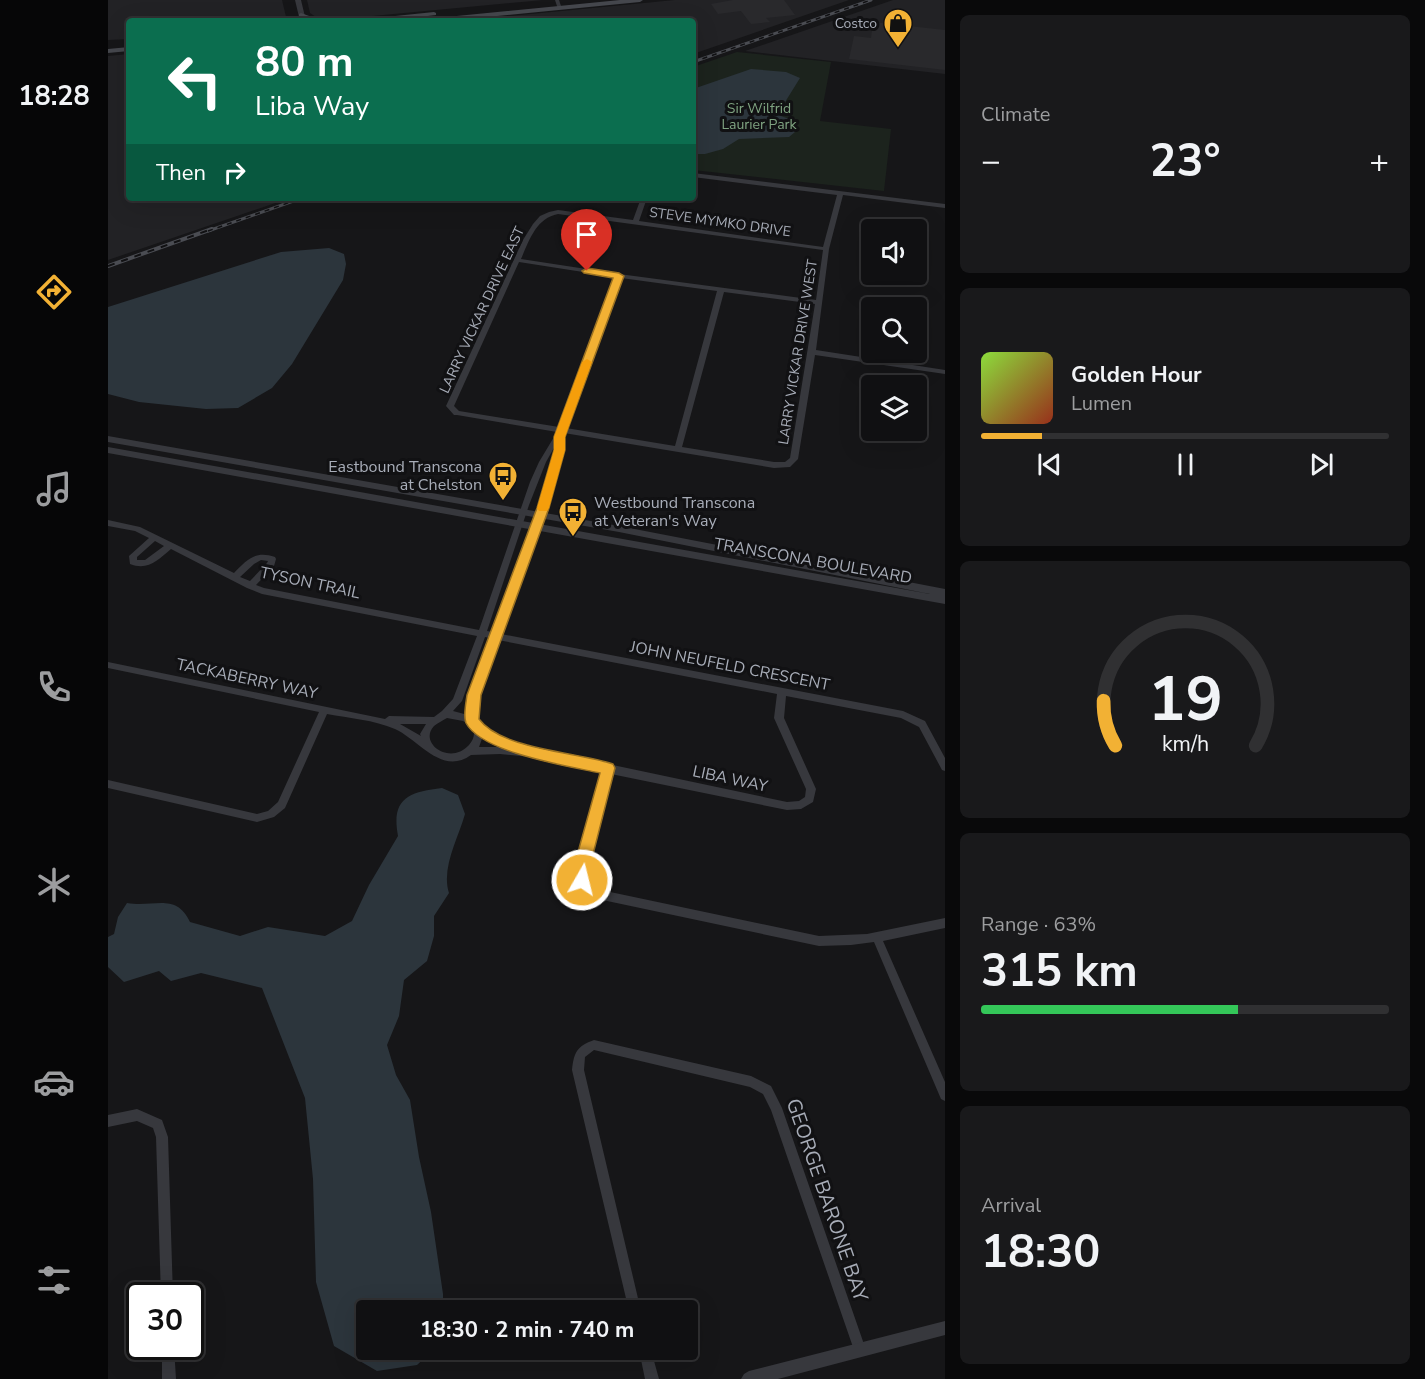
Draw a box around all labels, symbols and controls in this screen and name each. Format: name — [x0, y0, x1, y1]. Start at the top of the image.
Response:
shop icon: Costco — [882, 7, 914, 49]
place label: Costco — [835, 14, 877, 33]
text: 80 m — [255, 34, 354, 91]
icon: left — [156, 42, 234, 120]
text: 18:28 — [18, 78, 90, 115]
text: Liba Way — [255, 88, 369, 125]
park label: Sir Wilfrid Laurier Park — [721, 99, 798, 134]
text: Climate — [981, 101, 1050, 128]
text: 23° — [1149, 131, 1221, 192]
text: − — [981, 139, 1001, 184]
text: + — [1369, 139, 1389, 184]
icon: right — [218, 156, 251, 189]
text: Then — [156, 158, 206, 188]
street label: STEVE MYMKO DRIVE — [648, 203, 792, 241]
pin — [561, 209, 612, 271]
icon: arrive — [570, 218, 603, 251]
map controls — [861, 219, 927, 441]
button: sound — [861, 219, 927, 285]
street label: LARRY VICKAR DRIVE EAST — [435, 223, 529, 396]
street label: LARRY VICKAR DRIVE WEST — [774, 257, 822, 446]
icon: directions — [33, 271, 75, 313]
button: search — [861, 297, 927, 363]
text: Golden Hour — [1071, 360, 1202, 390]
button: layers — [861, 375, 927, 441]
text: Lumen — [1071, 390, 1132, 417]
icon: previous — [1033, 448, 1066, 481]
icon: pause — [1169, 448, 1202, 481]
icon: next — [1305, 448, 1338, 481]
place label: Eastbound Transcona at Chelston — [328, 456, 482, 496]
bus stop icon: Eastbound Transcona at Chelston — [487, 460, 519, 502]
icon: music — [33, 468, 75, 510]
place label: Westbound Transcona at Veteran's Way — [594, 492, 755, 532]
bus stop icon: Westbound Transcona at Veteran's Way — [557, 496, 589, 538]
street label: TRANSCONA BOULEVARD — [712, 533, 914, 589]
street label: TYSON TRAIL — [258, 562, 362, 604]
street label: JOHN NEUFELD CRESCENT — [627, 636, 832, 696]
street label: TACKABERRY WAY — [174, 653, 320, 705]
text: 19 — [1148, 658, 1222, 743]
icon: phone — [33, 666, 75, 708]
text: km/h — [1161, 730, 1209, 760]
street label: LIBA WAY — [690, 760, 770, 798]
position arrow — [550, 848, 614, 912]
icon: climate — [33, 864, 75, 906]
text: Range · 63% — [981, 911, 1096, 938]
text: 315 km — [981, 941, 1138, 1002]
icon: car — [33, 1061, 75, 1103]
street label: GEORGE BARONE BAY — [780, 1095, 875, 1306]
text: Arrival — [981, 1192, 1041, 1219]
text: 18:30 — [981, 1222, 1100, 1283]
icon: filters — [33, 1259, 75, 1301]
speed limit sign: 30 — [126, 1282, 204, 1360]
text: 18:30 · 2 min · 740 m — [420, 1315, 634, 1345]

